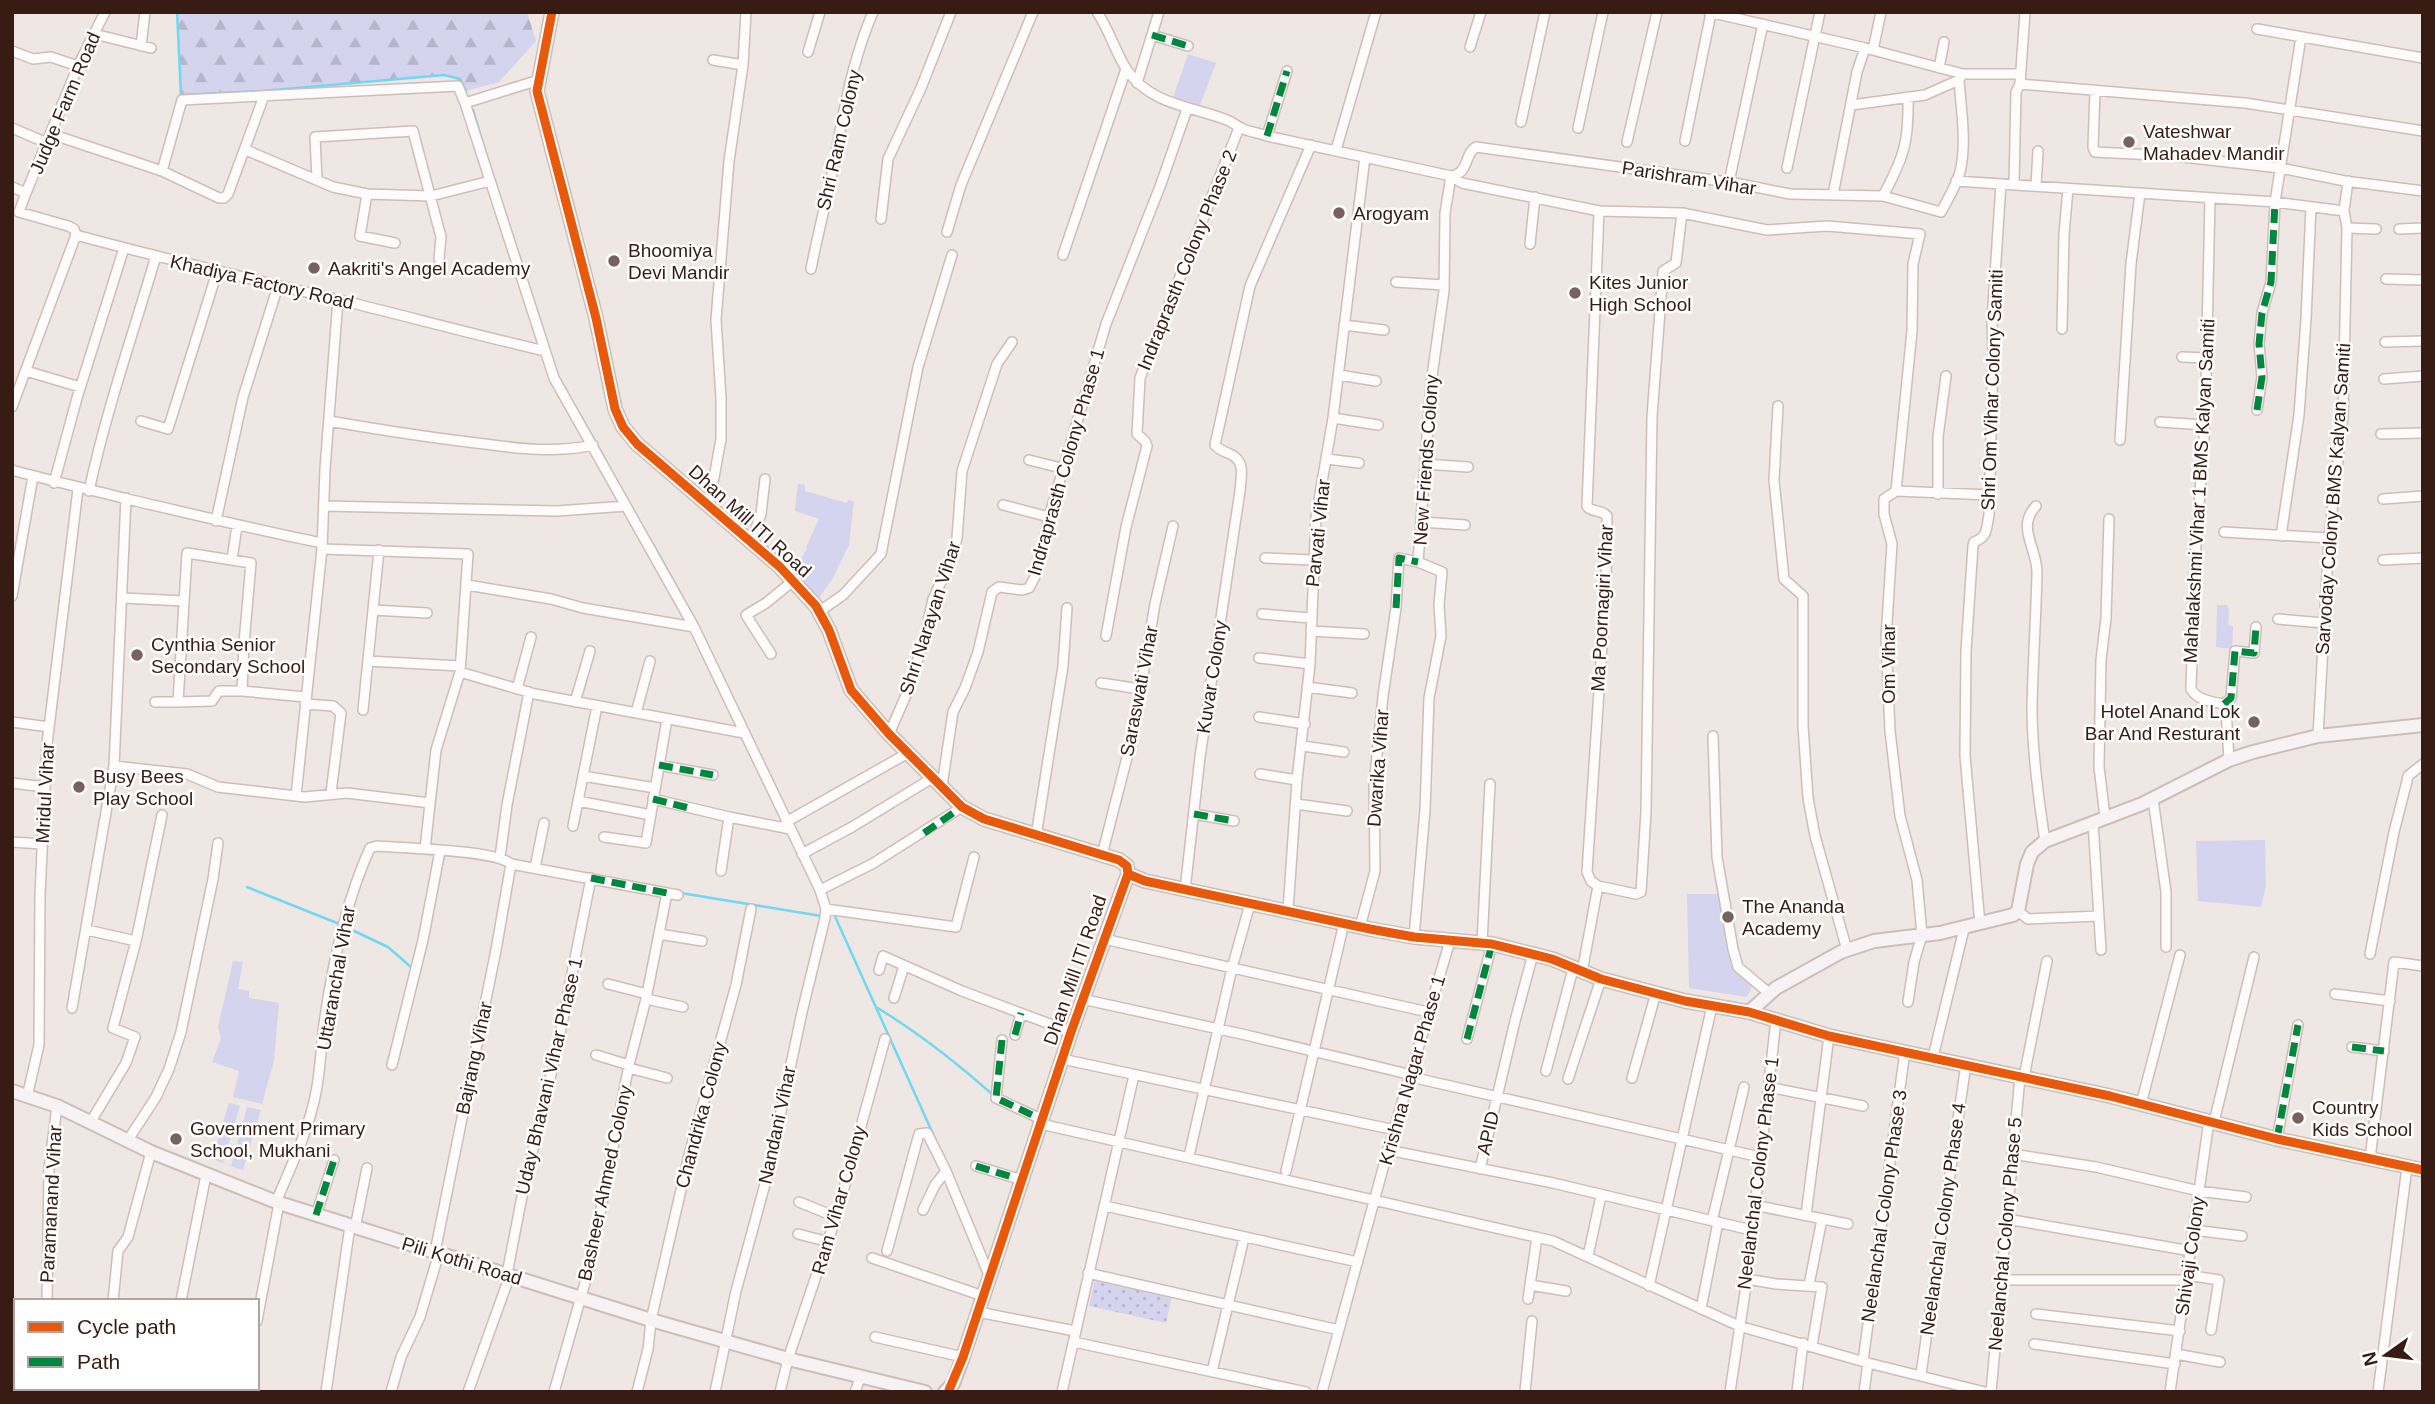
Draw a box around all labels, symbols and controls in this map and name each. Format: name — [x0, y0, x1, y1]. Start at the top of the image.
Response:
street label: Judge Farm Road — [26, 29, 104, 177]
street label: Shri Ram Colony — [813, 67, 865, 212]
place label: Vateshwar Mahadev Mandir — [2143, 121, 2285, 164]
marker: Vateshwar Mahadev Mandir — [2121, 134, 2137, 150]
street label: Indraprasth Colony Phase 2 — [1133, 147, 1241, 373]
street label: Parishram Vihar — [1620, 157, 1758, 199]
place label: Arogyam — [1353, 203, 1429, 224]
marker: Arogyam — [1331, 205, 1347, 221]
place label: Bhoomiya Devi Mandir — [628, 240, 730, 283]
street label: Khadiya Factory Road — [168, 251, 356, 313]
marker: Bhoomiya Devi Mandir — [606, 253, 622, 269]
place label: Aakriti's Angel Academy — [328, 258, 531, 279]
marker: Aakriti's Angel Academy — [306, 260, 322, 276]
street label: Shri Om Vihar Colony Samiti — [1977, 269, 2007, 511]
place label: Kites Junior High School — [1589, 272, 1691, 315]
marker: Kites Junior High School — [1567, 285, 1583, 301]
street label: Mahalakshmi Vihar 1 BMS Kalyan Samiti — [2179, 318, 2219, 664]
street label: Sarvoday Colony BMS Kalyan Samiti — [2312, 342, 2354, 656]
street label: Indraprasth Colony Phase 1 — [1023, 346, 1109, 578]
street label: New Friends Colony — [1410, 373, 1442, 546]
street label: Dhan Mill ITI Road — [685, 461, 815, 581]
street label: Parvati Vihar — [1302, 477, 1334, 588]
street label: Ma Poornagiri Vihar — [1587, 523, 1617, 692]
street label: Shri Narayan Vihar — [895, 538, 965, 697]
street label: Kuvar Colony — [1193, 619, 1231, 735]
street label: Saraswati Vihar — [1116, 623, 1162, 758]
street label: Om Vihar — [1878, 623, 1899, 704]
place label: Cynthia Senior Secondary School — [151, 634, 305, 677]
marker: Cynthia Senior Secondary School — [129, 647, 145, 663]
place label: Hotel Anand Lok Bar And Resturant — [2085, 701, 2241, 744]
street label: Dwarika Vihar — [1363, 708, 1393, 828]
marker: Hotel Anand Lok Bar And Resturant — [2246, 714, 2262, 730]
street label: Mridul Vihar — [32, 741, 58, 844]
place label: Busy Bees Play School — [93, 766, 193, 809]
marker: Busy Bees Play School — [71, 779, 87, 795]
street label: Dhan Mill ITI Road — [1039, 892, 1111, 1048]
place label: The Ananda Academy — [1742, 896, 1845, 939]
street label: Uttaranchal Vihar — [313, 903, 359, 1052]
marker: The Ananda Academy — [1720, 909, 1736, 925]
street label: Uday Bhavani Vihar Phase 1 — [511, 955, 587, 1197]
street label: Krishna Nagar Phase 1 — [1375, 973, 1449, 1167]
street label: Bajrang Vihar — [452, 999, 496, 1116]
street label: Chandrika Colony — [671, 1039, 731, 1191]
street label: Neelanchal Colony Phase 1 — [1733, 1055, 1783, 1291]
street label: Nandani Vihar — [754, 1063, 800, 1186]
street label: Basheer Ahmed Colony — [574, 1083, 636, 1283]
street label: Neelanchal Colony Phase 3 — [1857, 1088, 1911, 1324]
place label: Country Kids School — [2312, 1097, 2412, 1140]
street label: Neelanchal Colony Phase 4 — [1916, 1101, 1970, 1337]
street label: APID — [1473, 1109, 1503, 1157]
marker: Country Kids School — [2290, 1110, 2306, 1126]
street label: Neelanchal Colony Phase 5 — [1984, 1116, 2026, 1352]
place label: Government Primary School, Mukhani — [190, 1118, 366, 1161]
street label: Ram Vihar Colony — [808, 1123, 870, 1277]
street label: Paramanand Vihar — [36, 1124, 66, 1283]
marker: Government Primary School, Mukhani — [168, 1131, 184, 1147]
street label: Shivaji Colony — [2171, 1194, 2209, 1317]
street label: Pili Kothi Road — [399, 1233, 525, 1289]
legend — [14, 1299, 259, 1390]
text: Cycle path — [77, 1315, 176, 1338]
north arrow — [2351, 1320, 2421, 1390]
text: Path — [77, 1350, 120, 1373]
text: N — [2358, 1350, 2382, 1368]

